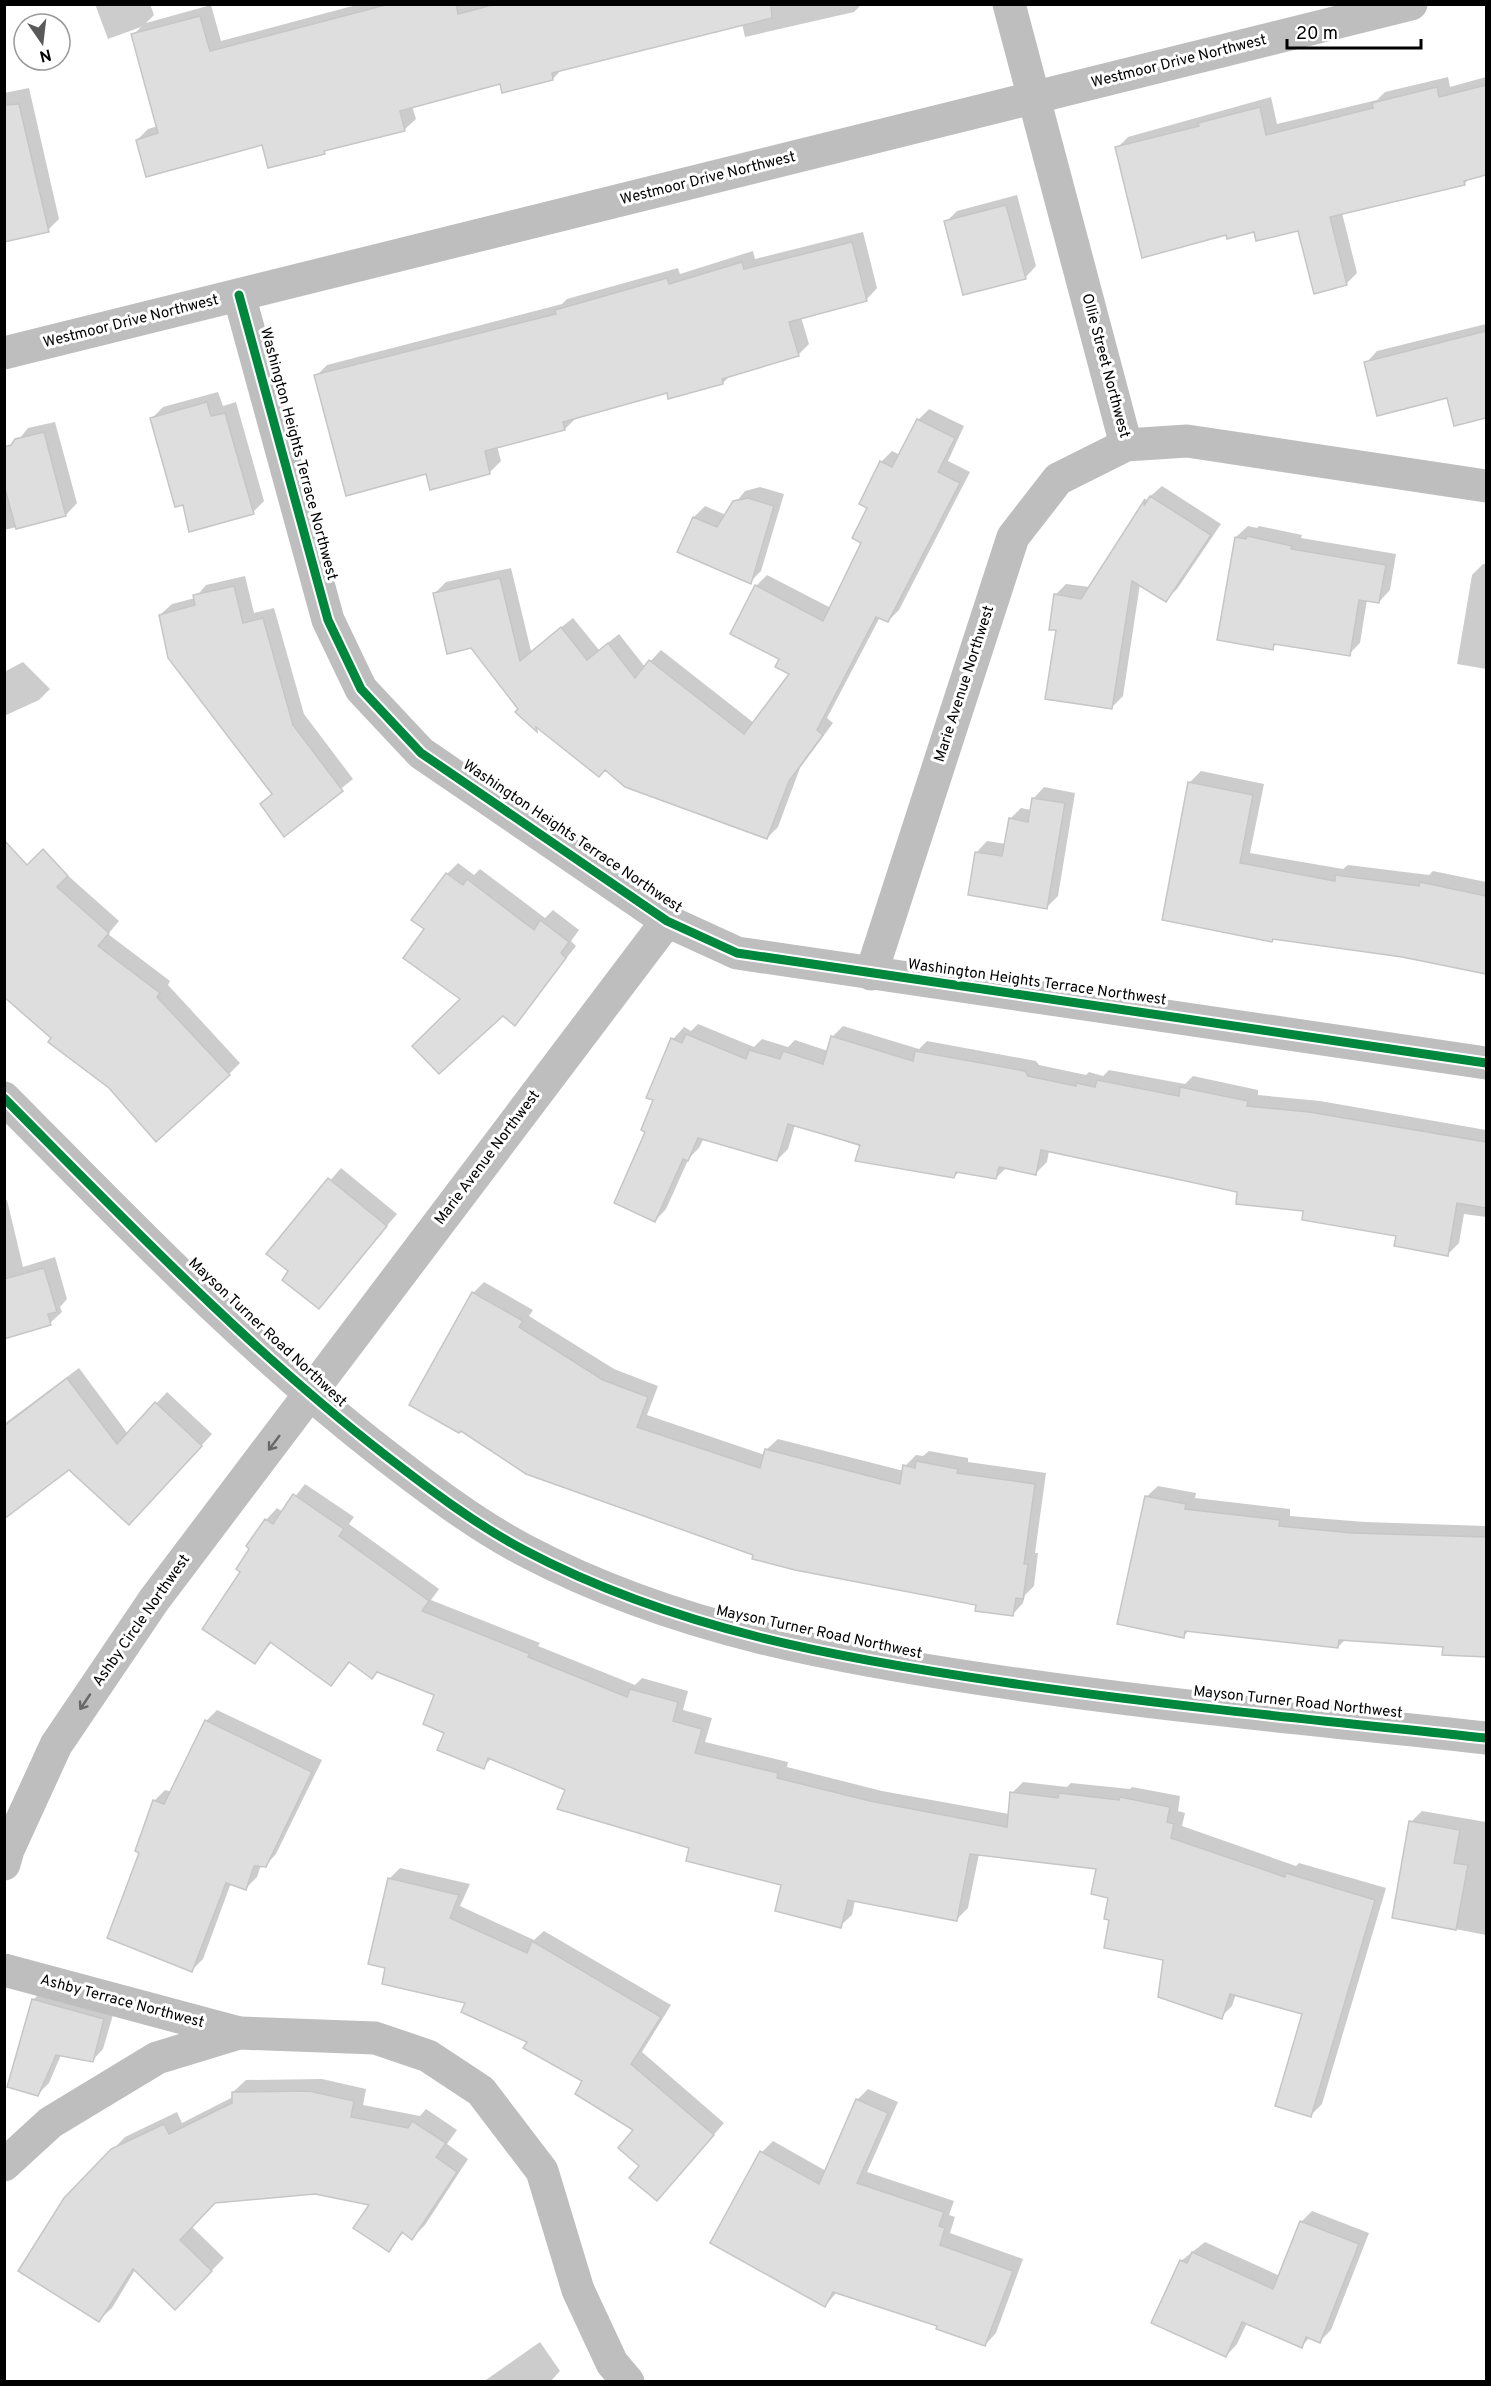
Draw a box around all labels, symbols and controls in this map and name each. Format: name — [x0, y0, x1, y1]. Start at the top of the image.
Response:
north arrow — [12, 12, 72, 72]
scale bar — [1287, 12, 1420, 50]
text: 20 m — [1296, 23, 1338, 46]
street label: Westmoor Drive Northwest — [1089, 31, 1269, 93]
text: N — [37, 44, 53, 66]
street label: Westmoor Drive Northwest — [618, 148, 798, 210]
street label: Westmoor Drive Northwest — [41, 291, 221, 353]
street label: Ollie Street Northwest — [1077, 292, 1133, 440]
street label: Washington Heights Terrace Northwest — [255, 326, 341, 582]
street label: Marie Avenue Northwest — [931, 603, 999, 765]
street label: Washington Heights Terrace Northwest — [459, 756, 685, 918]
street label: Washington Heights Terrace Northwest — [907, 955, 1167, 1011]
street label: Marie Avenue Northwest — [431, 1087, 545, 1229]
street label: Mayson Turner Road Northwest — [184, 1254, 350, 1412]
one-way arrow — [268, 1434, 280, 1450]
street label: Ashby Circle Northwest — [89, 1551, 195, 1691]
street label: Mayson Turner Road Northwest — [714, 1602, 924, 1664]
street label: Mayson Turner Road Northwest — [1192, 1683, 1404, 1723]
one-way arrow — [79, 1693, 91, 1710]
street label: Ashby Terrace Northwest — [38, 1971, 206, 2033]

